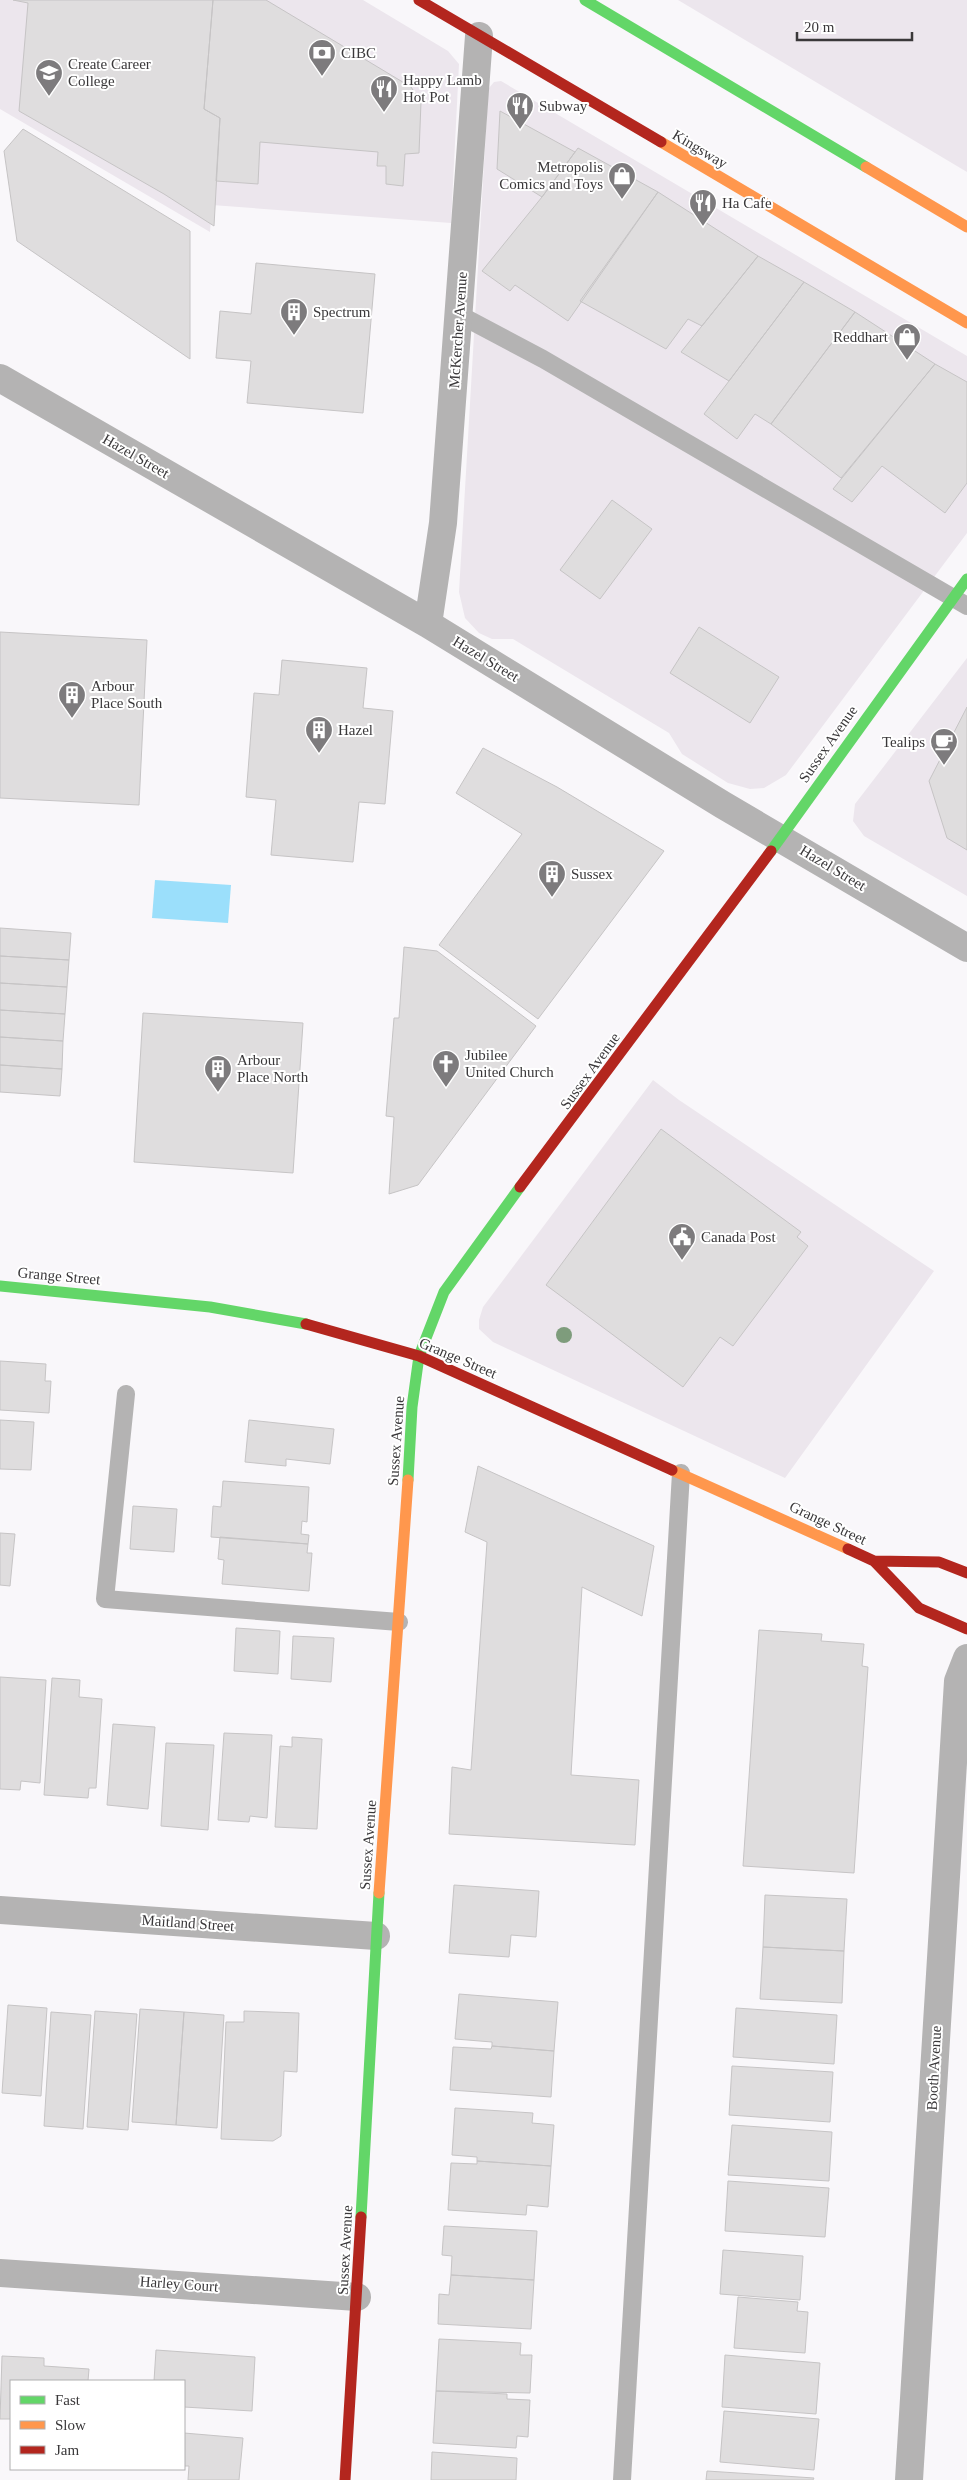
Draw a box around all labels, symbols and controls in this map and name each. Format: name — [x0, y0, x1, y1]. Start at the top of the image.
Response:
scale bar — [797, 10, 912, 42]
text: 20 m — [804, 19, 835, 35]
bank icon: CIBC — [307, 38, 337, 77]
place label: CIBC — [341, 45, 376, 61]
place label: Create Career College — [68, 56, 151, 89]
school or university icon: Create Career College — [34, 58, 64, 97]
place label: Happy Lamb Hot Pot — [403, 72, 482, 105]
restaurant icon: Happy Lamb Hot Pot — [369, 74, 399, 113]
restaurant icon: Subway — [505, 91, 535, 130]
place label: Subway — [539, 98, 588, 114]
street label: Kingsway — [670, 126, 731, 172]
place label: Metropolis Comics and Toys — [499, 159, 603, 192]
shop icon: Metropolis Comics and Toys — [607, 161, 637, 200]
restaurant icon: Ha Cafe — [688, 188, 718, 227]
place label: Ha Cafe — [722, 195, 772, 211]
street label: McKercher Avenue — [446, 271, 470, 389]
building icon: Spectrum — [279, 297, 309, 336]
place label: Spectrum — [313, 304, 371, 320]
shop icon: Reddhart — [892, 322, 922, 361]
place label: Reddhart — [833, 329, 889, 345]
street label: Hazel Street — [100, 431, 173, 482]
street label: Hazel Street — [450, 633, 522, 685]
place label: Arbour Place South — [91, 678, 163, 711]
building icon: Arbour Place South — [57, 680, 87, 719]
street label: Sussex Avenue — [796, 702, 861, 786]
building icon: Hazel — [304, 715, 334, 754]
place label: Hazel — [338, 722, 373, 738]
cafe icon: Tealips — [929, 727, 959, 766]
place label: Tealips — [882, 734, 925, 750]
street label: Hazel Street — [797, 842, 869, 894]
building icon: Sussex — [537, 859, 567, 898]
place label: Sussex — [571, 866, 613, 882]
street label: Sussex Avenue — [557, 1030, 623, 1112]
place label: Jubilee United Church — [465, 1047, 554, 1080]
church icon: Jubilee United Church — [431, 1049, 461, 1088]
place label: Arbour Place North — [237, 1052, 309, 1085]
building icon: Arbour Place North — [203, 1054, 233, 1093]
public building icon: Canada Post — [667, 1222, 697, 1261]
place label: Canada Post — [701, 1229, 776, 1245]
street label: Grange Street — [17, 1264, 102, 1288]
street label: Grange Street — [417, 1334, 500, 1382]
street label: Sussex Avenue — [385, 1395, 407, 1487]
street label: Grange Street — [787, 1498, 870, 1548]
street label: Sussex Avenue — [357, 1799, 379, 1891]
street label: Maitland Street — [141, 1912, 236, 1934]
street label: Booth Avenue — [924, 2025, 944, 2111]
street label: Sussex Avenue — [335, 2204, 355, 2295]
street label: Harley Court — [139, 2273, 220, 2295]
legend — [10, 2380, 185, 2470]
text: Fast — [55, 2392, 81, 2408]
text: Slow — [55, 2417, 86, 2433]
text: Jam — [55, 2442, 79, 2458]

